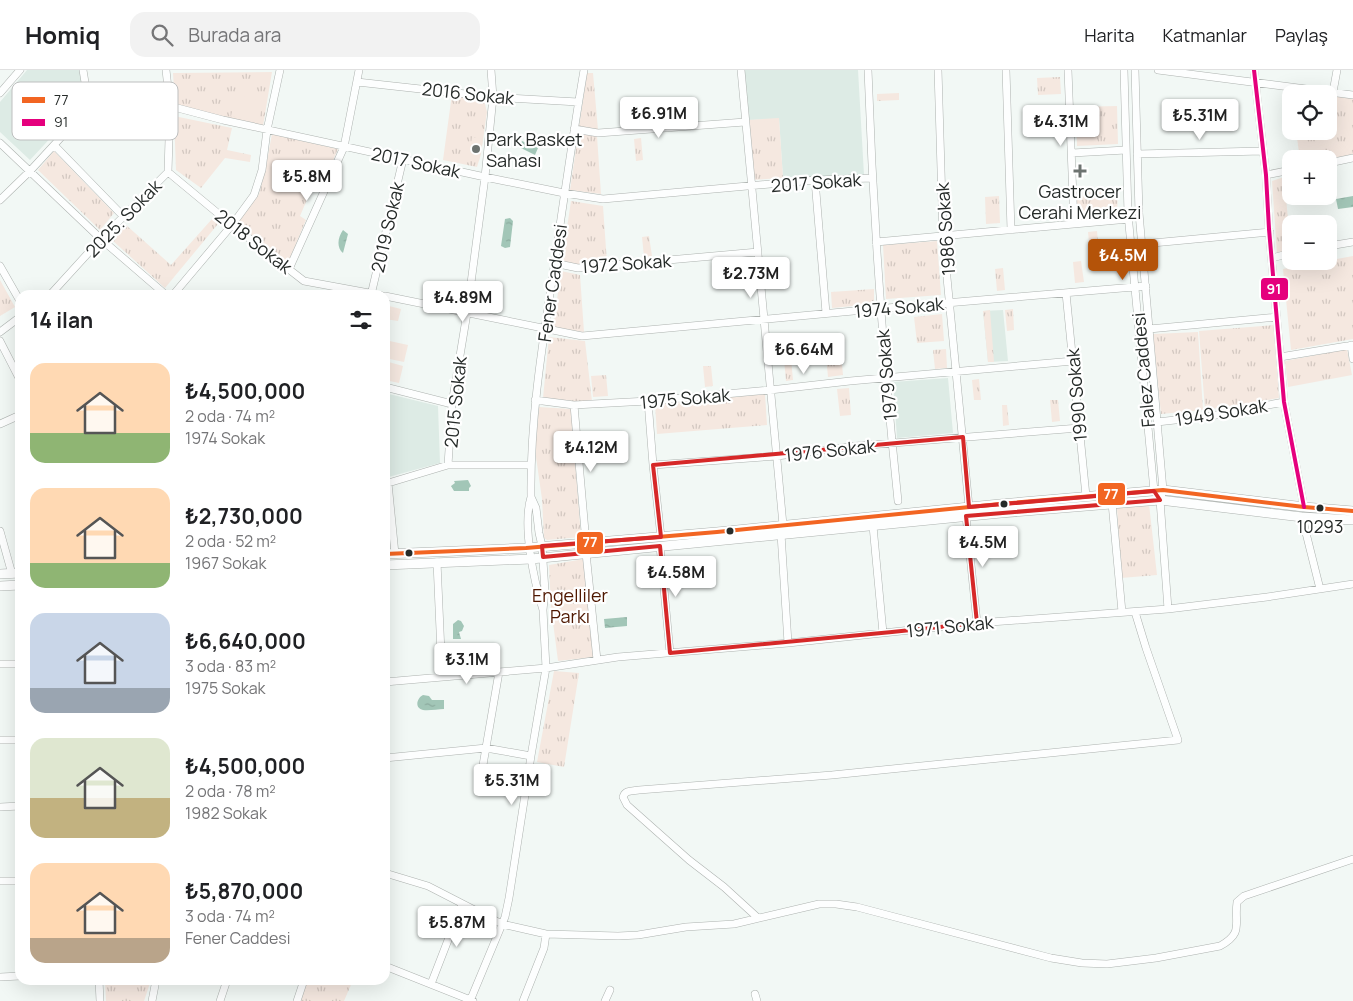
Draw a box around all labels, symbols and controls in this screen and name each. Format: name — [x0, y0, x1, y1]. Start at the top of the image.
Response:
search box — [130, 12, 480, 57]
text: Homiq — [25, 18, 100, 51]
icon: search — [148, 21, 176, 49]
text: Burada ara — [188, 22, 281, 48]
text: Harita — [1084, 23, 1134, 47]
text: Katmanlar — [1162, 23, 1247, 47]
text: Paylaş — [1275, 23, 1328, 47]
street label: 2016 Sokak — [421, 76, 516, 110]
legend — [12, 82, 178, 140]
map controls — [1282, 85, 1337, 270]
button: locate — [1282, 85, 1337, 140]
text: 77 — [54, 90, 68, 109]
pin: ₺6.91M — [618, 97, 700, 139]
pin: ₺5.31M — [1159, 98, 1241, 141]
text: ₺6.91M — [631, 102, 687, 124]
pin: ₺4.31M — [1020, 104, 1102, 147]
text: ₺5.31M — [1173, 104, 1227, 126]
text: ₺4.31M — [1034, 110, 1088, 132]
text: 91 — [54, 112, 68, 131]
place label: Park Basket Sahası — [486, 127, 582, 172]
street label: 2017 Sokak — [369, 141, 464, 183]
marker: Park Basket Sahası — [470, 143, 482, 155]
button: + — [1282, 150, 1337, 205]
pin: ₺5.8M — [272, 160, 342, 202]
marker: Gastrocer Cerahi Merkezi — [1073, 164, 1087, 178]
text: ₺5.8M — [283, 165, 331, 187]
street label: 2017 Sokak — [770, 167, 863, 197]
street label: 2025. Sokak — [80, 173, 167, 262]
street label: 2019 Sokak — [365, 178, 409, 275]
place label: Gastrocer Cerahi Merkezi — [1018, 179, 1142, 224]
street label: 1986 Sokak — [930, 181, 960, 276]
street label: 2018 Sokak — [210, 203, 298, 279]
button: − — [1282, 215, 1337, 270]
street label: Fener Caddesi — [532, 223, 572, 343]
pin: ₺4.5M — [1088, 238, 1158, 281]
text: ₺4.5M — [1099, 244, 1147, 266]
street label: 1972 Sokak — [580, 248, 673, 278]
pin: ₺2.73M — [710, 256, 792, 299]
text: ₺2.73M — [723, 262, 779, 284]
line badge: 91 — [1260, 277, 1289, 301]
text: 91 — [1267, 279, 1281, 298]
pin: ₺4.89M — [422, 280, 504, 323]
text: ₺4.89M — [434, 286, 492, 308]
street label: 1974 Sokak — [853, 291, 946, 323]
text: 14 ilan — [30, 306, 93, 334]
icon: filters — [347, 306, 375, 334]
street label: Falez Caddesi — [1126, 312, 1160, 428]
street label: 1979 Sokak — [870, 327, 902, 422]
pin: ₺6.64M — [763, 332, 845, 375]
text: ₺6.64M — [775, 338, 833, 360]
street label: 1990 Sokak — [1060, 346, 1092, 443]
street label: 2015 Sokak — [438, 354, 472, 449]
text: ₺4,500,000 — [185, 377, 305, 405]
street label: 1975 Sokak — [639, 382, 732, 414]
icon: home — [70, 383, 130, 443]
street label: 1949 Sokak — [1173, 393, 1270, 431]
text: 2 oda · 74 m² — [185, 405, 275, 427]
text: 1974 Sokak — [185, 427, 265, 449]
pin: ₺4.12M — [550, 430, 632, 473]
street label: 1976 Sokak — [783, 433, 878, 467]
text: ₺4.12M — [564, 436, 618, 458]
line badge: 77 — [1097, 482, 1126, 506]
text: 77 — [1103, 484, 1119, 503]
unlabelled marker — [999, 499, 1009, 509]
text: ₺2,730,000 — [185, 502, 303, 530]
marker: 10293 — [1315, 503, 1325, 513]
icon: home — [70, 508, 130, 568]
place label: 10293 — [1297, 515, 1343, 538]
unlabelled marker — [725, 526, 735, 536]
pin: ₺4.5M — [948, 526, 1018, 568]
text: 2 oda · 52 m² — [185, 530, 276, 552]
line badge: 77 — [576, 531, 604, 555]
text: ₺4.5M — [959, 531, 1007, 553]
text: 77 — [582, 532, 598, 551]
unlabelled marker — [404, 548, 414, 558]
text: 1967 Sokak — [185, 552, 266, 574]
pin: ₺4.58M — [635, 556, 717, 598]
text: ₺4.58M — [647, 561, 705, 583]
park label: Engelliler Parkı — [532, 583, 608, 628]
street label: 1971 Sokak — [905, 609, 996, 642]
text: ₺6,640,000 — [185, 627, 306, 655]
icon: home — [70, 633, 130, 693]
pin: ₺3.1M — [432, 642, 502, 685]
text: ₺3.1M — [445, 648, 489, 670]
text: 3 oda · 83 m² — [185, 655, 276, 677]
text: 1975 Sokak — [185, 677, 266, 699]
text: ₺4,500,000 — [185, 752, 305, 780]
icon: home — [70, 758, 130, 818]
pin: ₺5.31M — [471, 764, 553, 806]
text: ₺5.31M — [485, 769, 539, 791]
text: 2 oda · 78 m² — [185, 780, 276, 802]
text: 1982 Sokak — [185, 802, 267, 824]
text: ₺5,870,000 — [185, 877, 303, 905]
icon: home — [70, 883, 130, 943]
text: 3 oda · 74 m² — [185, 905, 275, 927]
pin: ₺5.87M — [416, 906, 498, 948]
text: ₺5.87M — [429, 911, 485, 933]
text: Fener Caddesi — [185, 927, 290, 949]

